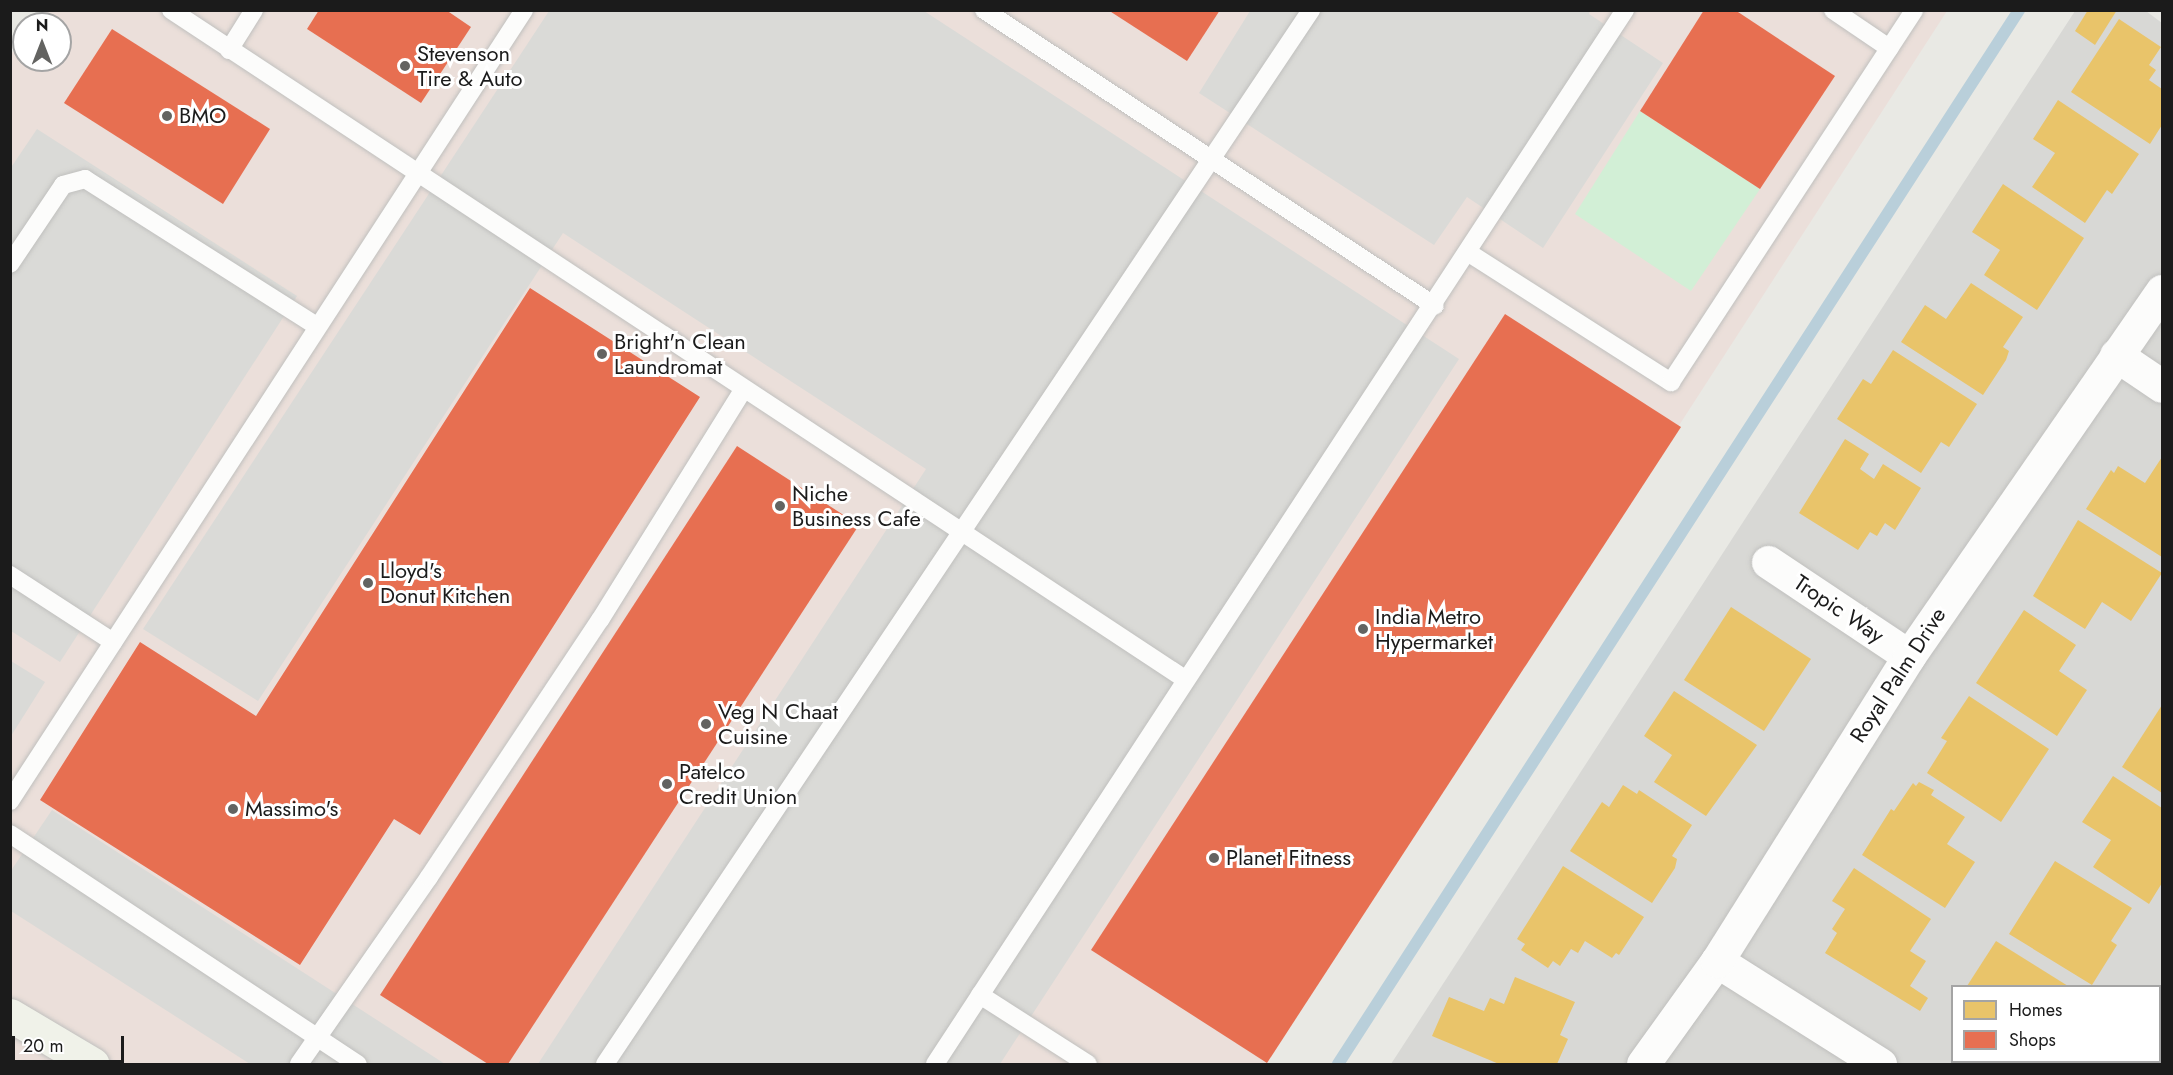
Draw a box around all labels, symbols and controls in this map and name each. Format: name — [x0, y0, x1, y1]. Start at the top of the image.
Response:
north arrow — [12, 12, 72, 72]
text: N — [36, 14, 48, 37]
place label: Stevenson Tire & Auto — [417, 40, 522, 92]
marker: Stevenson Tire & Auto — [398, 59, 412, 73]
place label: BMO — [179, 103, 226, 129]
marker: BMO — [160, 109, 174, 123]
place label: Bright'n Clean Laundromat — [614, 328, 746, 380]
marker: Bright'n Clean Laundromat — [595, 347, 609, 361]
place label: Niche Business Cafe — [792, 480, 921, 532]
marker: Niche Business Cafe — [773, 499, 787, 513]
place label: Lloyd's Donut Kitchen — [380, 557, 510, 608]
street label: Tropic Way — [1789, 569, 1889, 649]
marker: Lloyd's Donut Kitchen — [361, 576, 375, 590]
place label: India Metro Hypermarket — [1375, 603, 1493, 654]
street label: Royal Palm Drive — [1845, 603, 1951, 747]
marker: India Metro Hypermarket — [1356, 622, 1370, 636]
place label: Veg N Chaat Cuisine — [718, 698, 838, 750]
marker: Veg N Chaat Cuisine — [699, 717, 713, 731]
place label: Patelco Credit Union — [679, 758, 797, 810]
marker: Patelco Credit Union — [660, 777, 674, 791]
place label: Massimo's — [245, 796, 338, 822]
marker: Massimo's — [226, 802, 240, 816]
place label: Planet Fitness — [1226, 845, 1351, 871]
marker: Planet Fitness — [1207, 851, 1221, 865]
legend — [1951, 985, 2161, 1063]
text: Homes — [2009, 997, 2062, 1023]
scale bar — [15, 1024, 128, 1062]
text: Shops — [2009, 1027, 2056, 1053]
text: 20 m — [23, 1033, 63, 1059]

